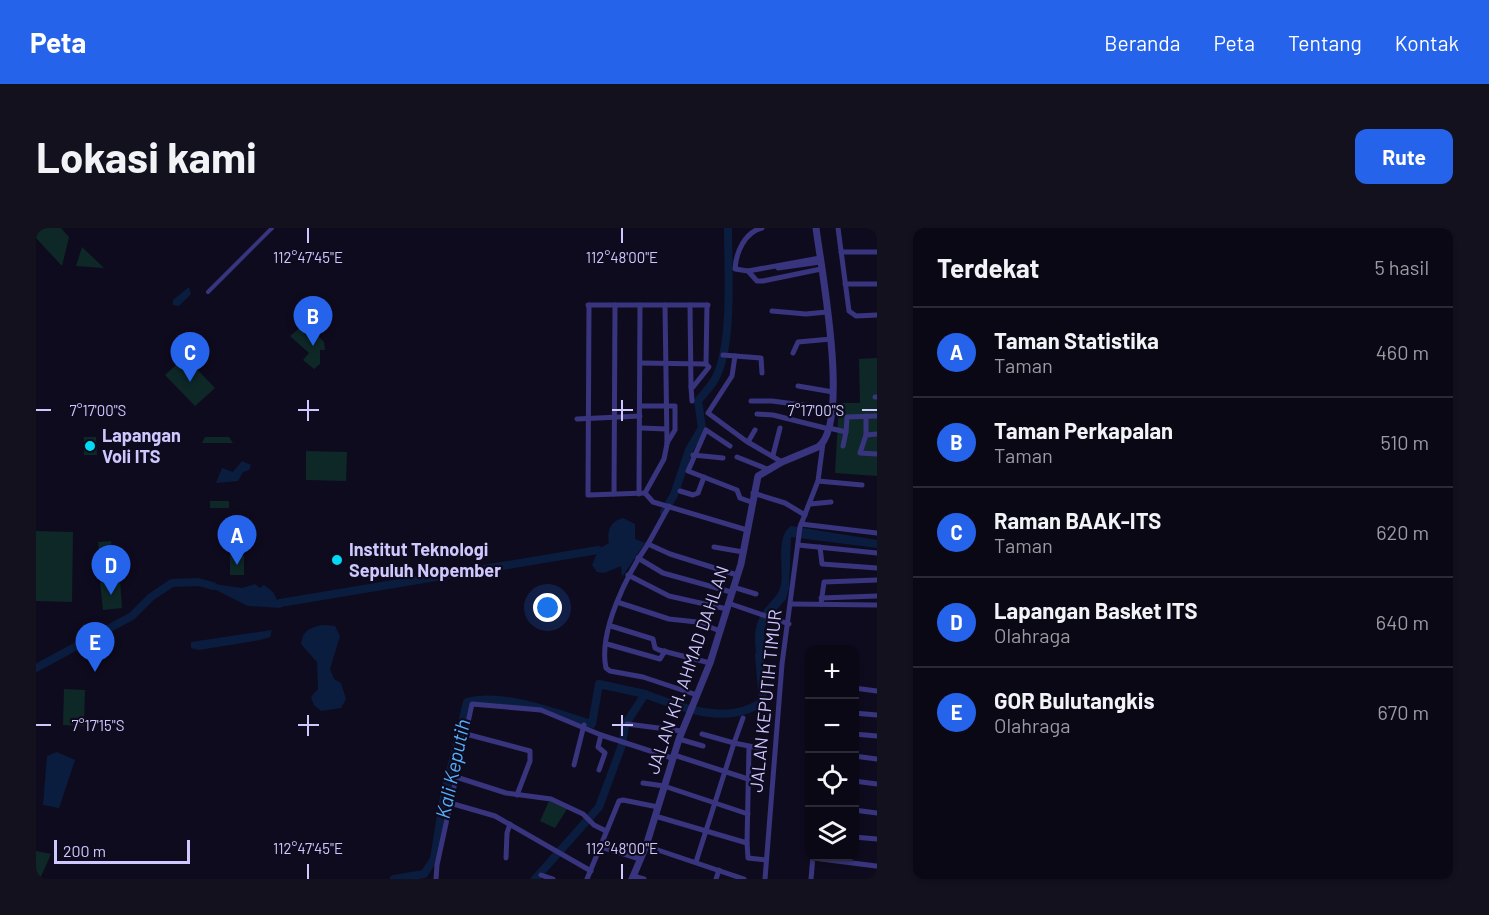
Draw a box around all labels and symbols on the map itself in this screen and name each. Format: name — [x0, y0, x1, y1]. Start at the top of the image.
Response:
text: 112°47'45"E — [273, 248, 343, 266]
text: 112°48'00"E — [586, 248, 658, 266]
pin: B — [294, 296, 332, 346]
pin: C — [170, 332, 210, 382]
text: 7°17'00"S — [70, 401, 126, 419]
text: 7°17'00"S — [788, 401, 844, 419]
place label: Lapangan Voli ITS — [102, 424, 181, 467]
marker: Lapangan Voli ITS — [83, 439, 97, 453]
pin: A — [218, 516, 256, 565]
place label: Institut Teknologi Sepuluh Nopember — [349, 538, 501, 581]
pin: D — [92, 546, 130, 595]
marker: Institut Teknologi Sepuluh Nopember — [330, 553, 344, 567]
street label: JALAN KH. AHMAD DAHLAN — [641, 563, 733, 777]
your location — [533, 593, 562, 622]
street label: JALAN KEPUTIH TIMUR — [744, 608, 786, 793]
pin: E — [76, 622, 114, 672]
text: 7°17'15"S — [72, 716, 124, 734]
water label: Kali Keputih — [430, 717, 474, 821]
scale bar — [54, 837, 190, 864]
text: 112°47'45"E — [273, 839, 343, 857]
text: 112°48'00"E — [586, 839, 658, 857]

